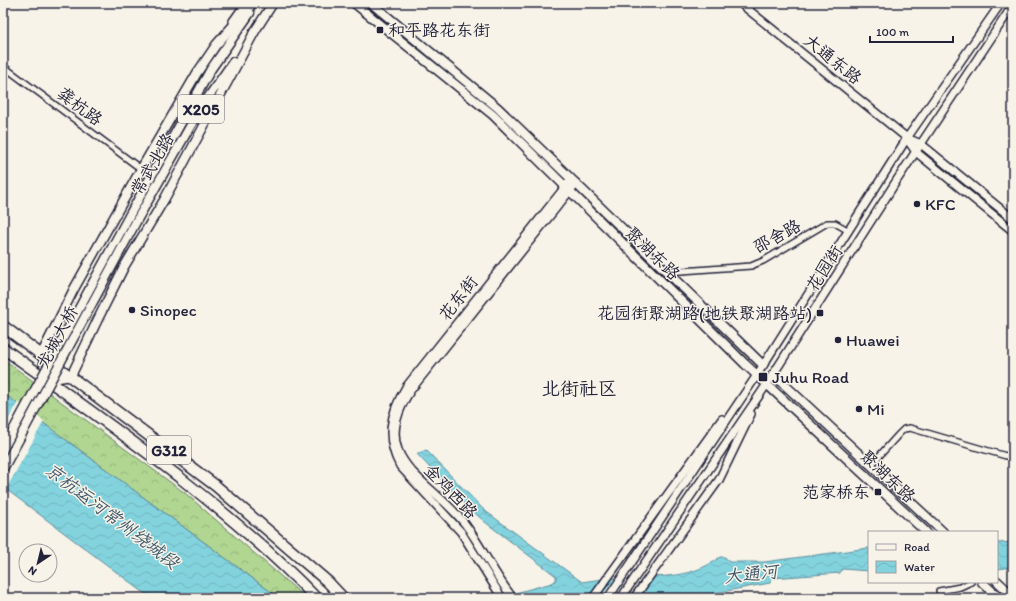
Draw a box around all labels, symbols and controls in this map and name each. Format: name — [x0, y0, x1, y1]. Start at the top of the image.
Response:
scale bar — [870, 18, 953, 44]
place label: 和平路花东街 — [388, 20, 490, 40]
marker: 和平路花东街 — [375, 25, 385, 35]
text: 100 m — [876, 25, 909, 39]
street label: 大通东路 — [800, 30, 866, 88]
street label: 龚杭路 — [54, 83, 106, 129]
road number: X205 — [178, 95, 224, 123]
street label: 常武北路 — [126, 130, 178, 198]
place label: KFC — [925, 194, 956, 214]
marker: KFC — [912, 199, 922, 209]
street label: 邵舍路 — [750, 215, 804, 257]
street label: 聚湖东路 — [622, 222, 684, 284]
street label: 花园街 — [802, 241, 846, 295]
street label: 花东街 — [434, 272, 482, 324]
place label: Sinopec — [140, 300, 197, 320]
street label: 龙城大桥 — [32, 302, 82, 372]
place label: 花园街聚湖路(地铁聚湖路站) — [597, 303, 812, 323]
marker: Sinopec — [127, 305, 137, 315]
marker: 花园街聚湖路(地铁聚湖路站) — [815, 308, 825, 318]
place label: Huawei — [846, 330, 900, 350]
marker: Huawei — [833, 335, 843, 345]
place label: Juhu Road — [772, 367, 849, 387]
marker: Juhu Road — [757, 371, 769, 383]
district label: 北街社区 — [541, 377, 617, 400]
place label: Mi — [867, 399, 885, 419]
marker: Mi — [854, 404, 864, 414]
road number: G312 — [147, 436, 191, 464]
street label: 聚湖东路 — [856, 445, 920, 507]
water label: 京杭运河常州绕城段 — [41, 458, 185, 575]
street label: 金鸡西路 — [420, 460, 482, 522]
place label: 范家桥东 — [802, 482, 870, 502]
marker: 范家桥东 — [873, 487, 883, 497]
legend — [868, 531, 998, 583]
text: Road — [904, 540, 930, 554]
north arrow — [18, 543, 58, 583]
water label: 大通河 — [723, 560, 782, 588]
text: Water — [904, 560, 935, 574]
text: N — [26, 563, 39, 578]

